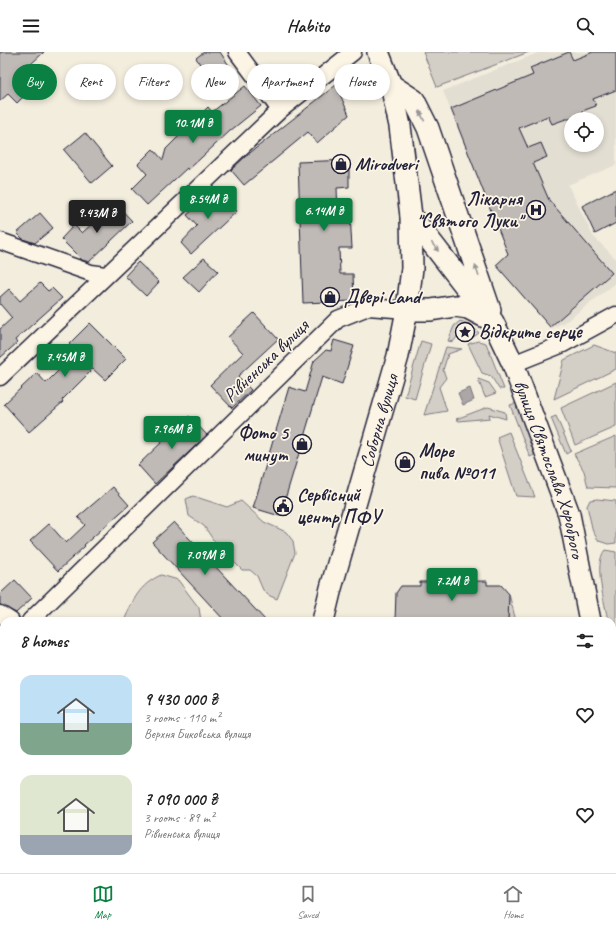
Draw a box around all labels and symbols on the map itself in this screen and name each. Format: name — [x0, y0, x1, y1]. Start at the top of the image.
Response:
pin: 10.1M ₴ — [156, 110, 230, 144]
one-way arrow — [419, 110, 425, 122]
place label: Mirodveri — [355, 152, 420, 176]
shop icon: Mirodveri — [330, 153, 352, 175]
pin: 8.54M ₴ — [171, 186, 245, 220]
place label: Лікарня "Святого Луки" — [416, 187, 526, 233]
pin: 6.14M ₴ — [287, 198, 361, 232]
hospital icon: Лікарня "Святого Луки" — [525, 199, 547, 221]
pin: 9.43M ₴ — [60, 200, 134, 234]
one-way arrow — [431, 242, 439, 252]
one-way arrow — [474, 264, 480, 276]
place label: Двері Land — [344, 285, 423, 309]
shop icon: Двері Land — [319, 286, 341, 308]
street label: Рівненська вулиця — [218, 313, 315, 408]
place label: Відкрите серце — [479, 320, 583, 344]
place icon: Відкрите серце — [454, 321, 476, 343]
pin: 7.45M ₴ — [28, 344, 102, 378]
street label: Соборна вулиця — [354, 370, 405, 470]
street label: вулиця Святослава Хороброго — [508, 377, 590, 562]
pin: 7.96M ₴ — [135, 416, 209, 450]
place label: Фото 5 минут — [238, 421, 290, 467]
shop icon: Фото 5 минут — [291, 433, 313, 455]
place label: Море пива №011 — [419, 439, 497, 485]
shop icon: Море пива №011 — [394, 451, 416, 473]
place label: Cервісний центр ПФУ — [297, 483, 384, 529]
public building icon: Cервісний центр ПФУ — [272, 495, 294, 517]
pin: 7.09M ₴ — [168, 542, 242, 576]
pin: 7.2M ₴ — [419, 568, 485, 602]

